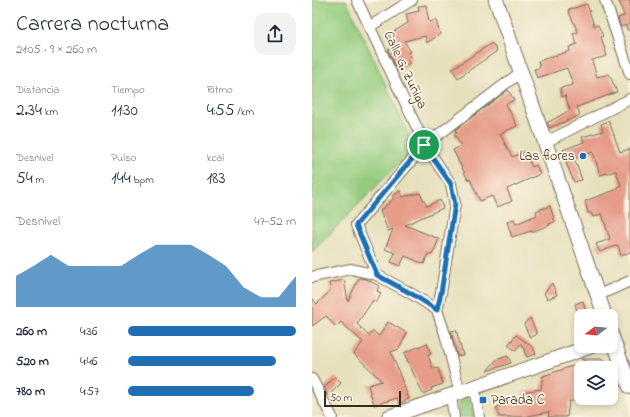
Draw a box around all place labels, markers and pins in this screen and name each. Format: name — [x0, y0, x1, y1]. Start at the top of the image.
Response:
pin — [407, 128, 441, 162]
place label: Las flores — [520, 146, 575, 167]
marker: Las flores — [578, 151, 588, 161]
place label: Parada C — [491, 390, 545, 411]
marker: Parada C — [478, 395, 488, 405]

